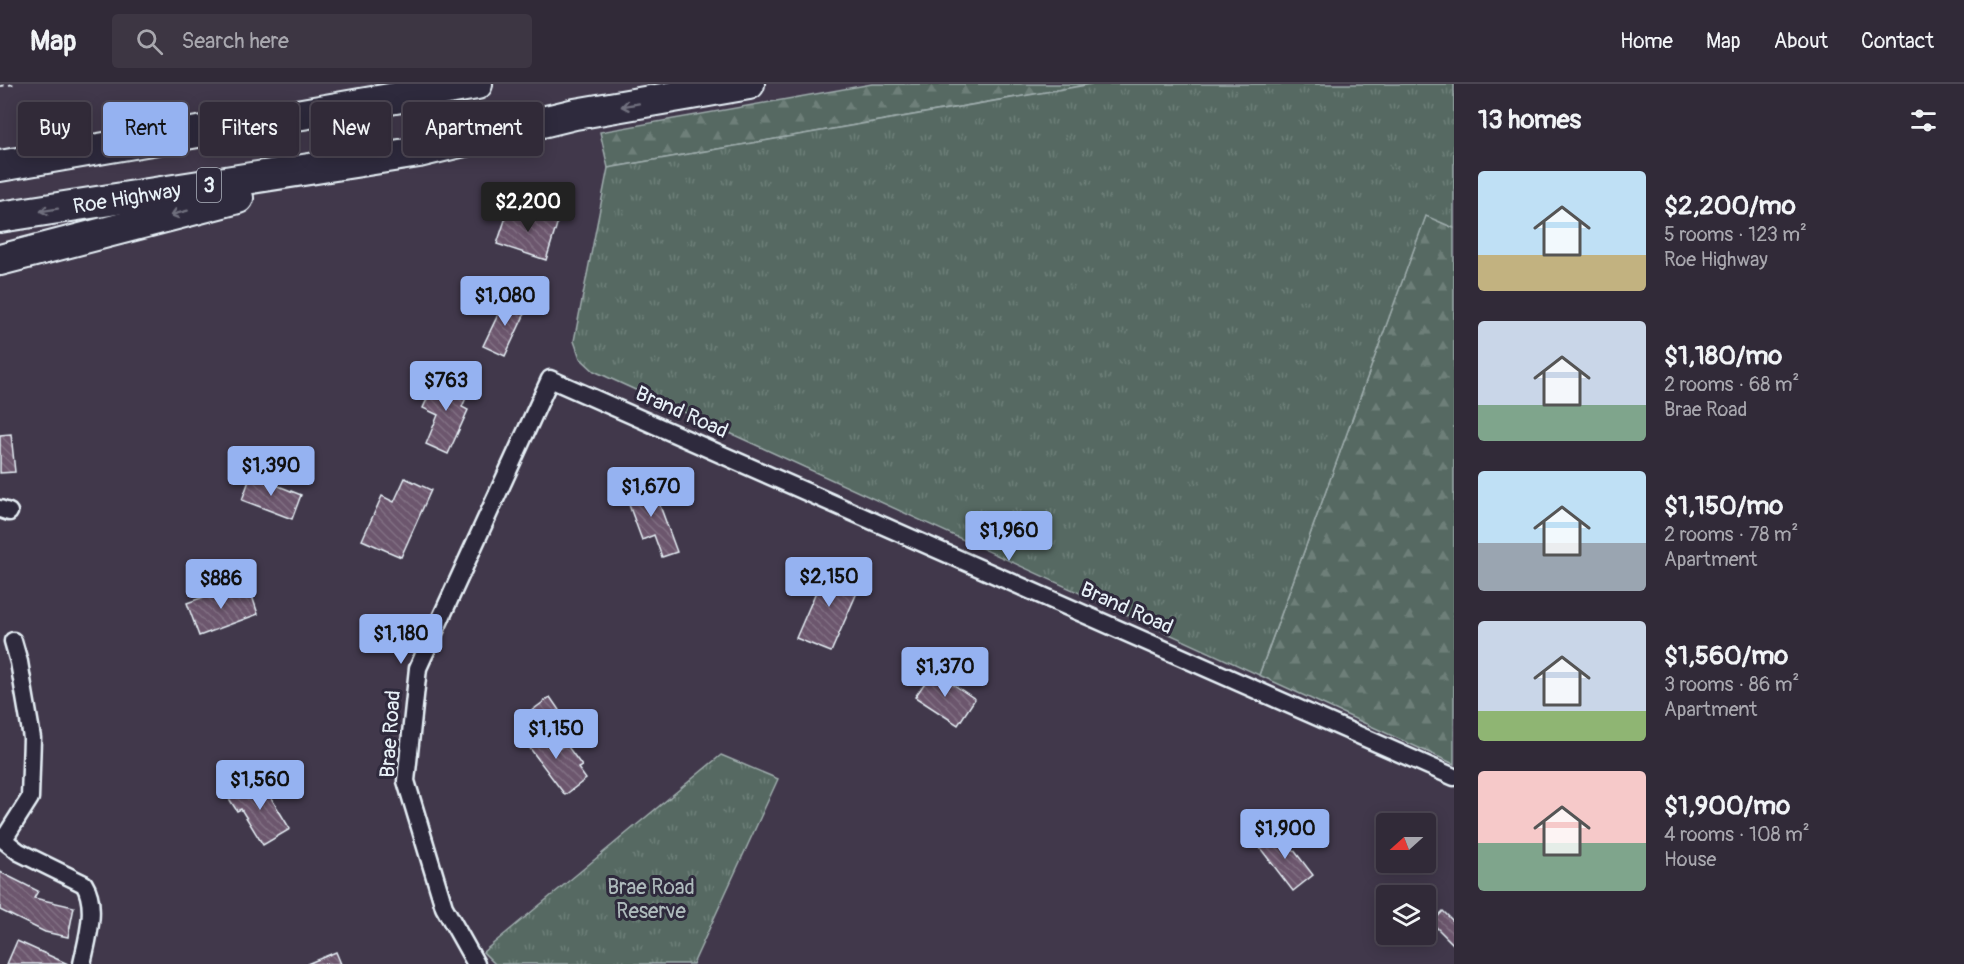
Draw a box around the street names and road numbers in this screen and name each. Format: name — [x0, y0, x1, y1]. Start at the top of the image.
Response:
road number: 3 — [197, 168, 221, 202]
street label: Roe Highway — [71, 177, 183, 220]
street label: Brand Road — [631, 380, 732, 445]
street label: Brand Road — [1076, 576, 1177, 641]
street label: Brae Road — [374, 689, 407, 779]

